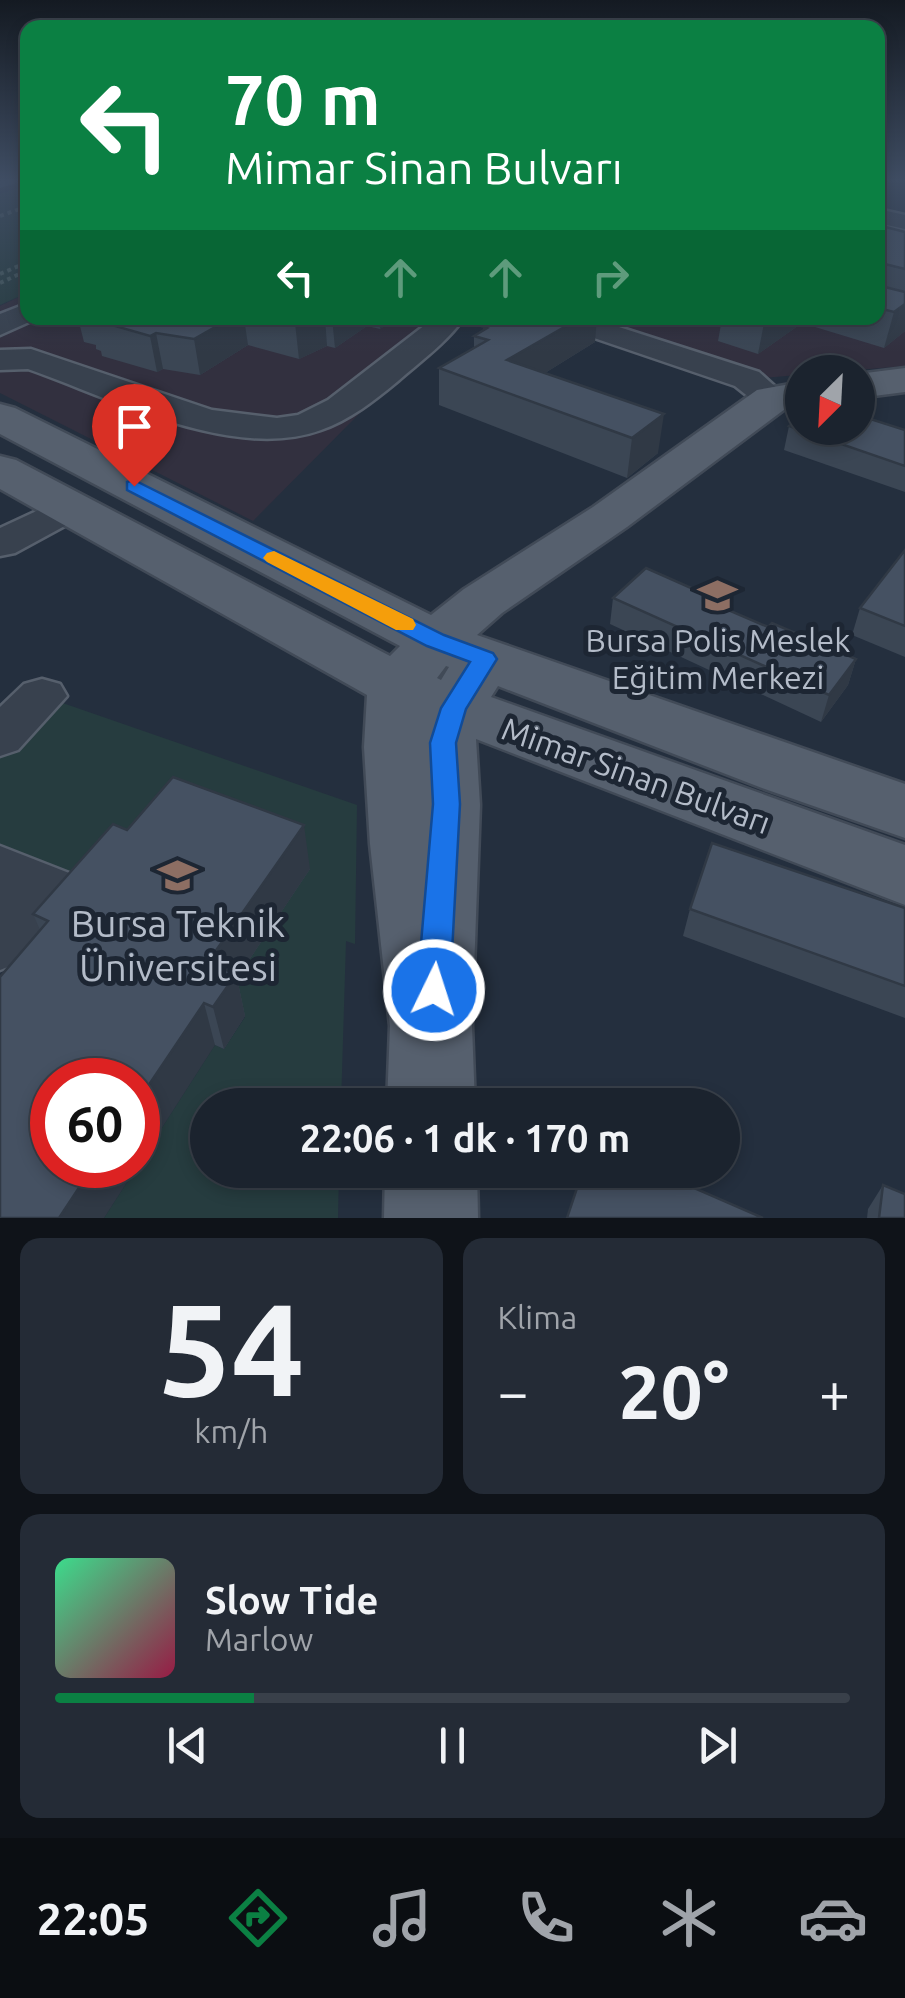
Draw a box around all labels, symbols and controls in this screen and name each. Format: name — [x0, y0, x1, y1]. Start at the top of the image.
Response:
icon: left — [60, 60, 190, 190]
text: 70 m — [225, 60, 381, 138]
text: Mimar Sinan Bulvarı — [225, 142, 623, 193]
icon: left — [268, 250, 323, 305]
icon: ahead — [373, 250, 428, 305]
icon: ahead — [478, 250, 533, 305]
icon: right — [583, 250, 638, 305]
north arrow — [785, 355, 875, 445]
map controls — [785, 355, 875, 445]
pin — [92, 384, 177, 487]
icon: arrive — [107, 399, 162, 454]
school or university icon: Bursa Polis Meslek Eğitim Merkezi — [697, 575, 739, 617]
place label: Bursa Polis Meslek Eğitim Merkezi — [586, 622, 850, 695]
street label: Mimar Sinan Bulvarı — [497, 710, 775, 840]
school or university icon: Bursa Teknik Üniversitesi — [157, 854, 199, 896]
place label: Bursa Teknik Üniversitesi — [71, 902, 285, 988]
position arrow — [382, 938, 486, 1042]
speed limit sign: 60 — [30, 1058, 160, 1188]
text: 22:06 · 1 dk · 170 m — [300, 1117, 630, 1159]
text: 54 — [158, 1275, 305, 1421]
text: Klima — [498, 1299, 577, 1335]
text: 20° — [618, 1349, 729, 1433]
text: − — [498, 1361, 529, 1422]
text: + — [819, 1361, 850, 1422]
text: km/h — [194, 1413, 268, 1449]
text: Slow Tide — [205, 1579, 378, 1621]
text: Marlow — [205, 1621, 313, 1657]
icon: previous — [160, 1718, 215, 1773]
icon: pause — [425, 1718, 480, 1773]
icon: next — [690, 1718, 745, 1773]
icon: directions — [223, 1883, 293, 1953]
icon: music — [367, 1883, 437, 1953]
icon: phone — [511, 1883, 581, 1953]
icon: climate — [654, 1883, 724, 1953]
icon: car — [798, 1883, 868, 1953]
text: 22:05 — [37, 1893, 149, 1944]

